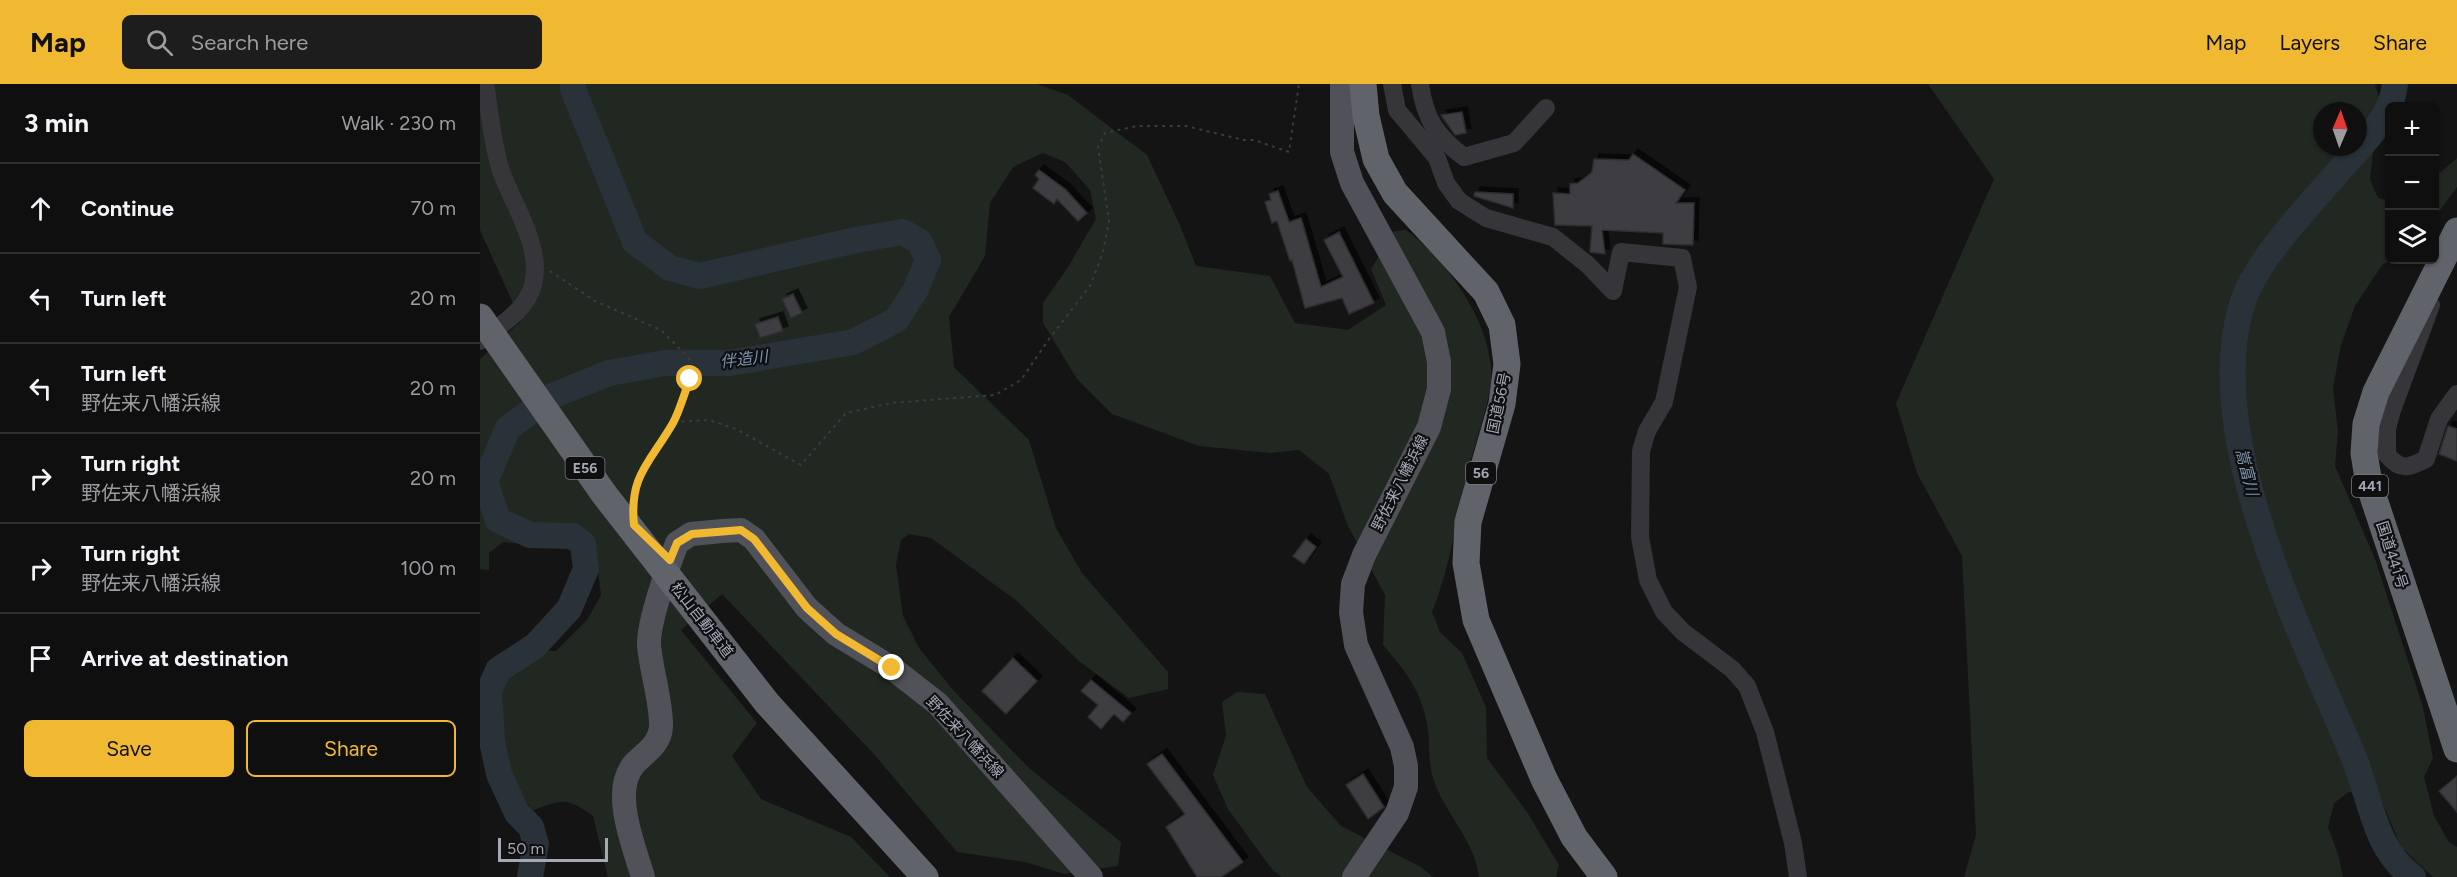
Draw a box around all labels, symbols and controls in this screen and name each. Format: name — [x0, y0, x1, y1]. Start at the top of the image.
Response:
search box — [122, 15, 542, 69]
text: Map — [30, 25, 86, 59]
icon: search — [143, 26, 176, 59]
text: Search here — [191, 29, 308, 56]
text: Map — [2206, 30, 2246, 55]
text: Layers — [2279, 30, 2340, 55]
text: Share — [2373, 30, 2427, 55]
north arrow — [2313, 102, 2367, 156]
map controls — [2385, 102, 2439, 264]
button: + — [2385, 102, 2439, 156]
text: 3 min — [24, 107, 89, 139]
text: Walk · 230 m — [342, 111, 456, 135]
button: − — [2385, 156, 2439, 210]
icon: ahead — [24, 192, 57, 225]
text: Continue — [81, 195, 174, 222]
text: 70 m — [410, 196, 456, 220]
button: layers — [2385, 210, 2439, 264]
icon: left — [24, 282, 57, 315]
text: Turn left — [81, 285, 167, 312]
text: 20 m — [410, 286, 456, 310]
water label: 伴造川 — [719, 346, 771, 371]
text: Turn left — [81, 360, 167, 387]
route start — [676, 365, 702, 391]
street label: 国道56号 — [1484, 371, 1514, 435]
icon: left — [24, 372, 57, 405]
text: 20 m — [410, 376, 456, 400]
text: 野佐来八幡浜線 — [81, 391, 221, 415]
street label: 野佐来八幡浜線 — [1368, 432, 1432, 534]
water label: 嵩富川 — [2232, 446, 2263, 500]
text: Turn right — [81, 450, 180, 477]
road number: E56 — [566, 457, 604, 479]
icon: right — [24, 462, 57, 495]
road number: 56 — [1466, 462, 1496, 484]
text: 20 m — [410, 466, 456, 490]
road number: 441 — [2352, 475, 2388, 497]
text: 野佐来八幡浜線 — [81, 481, 221, 505]
street label: 国道441号 — [2373, 519, 2411, 591]
text: Turn right — [81, 540, 180, 567]
icon: right — [24, 552, 57, 585]
text: 100 m — [400, 556, 456, 580]
text: 野佐来八幡浜線 — [81, 571, 221, 595]
street label: 松山自動車道 — [667, 579, 737, 661]
icon: arrive — [24, 642, 57, 675]
text: Arrive at destination — [81, 645, 289, 672]
route end — [878, 654, 904, 680]
street label: 野佐来八幡浜線 — [923, 692, 1007, 782]
button: Save — [24, 720, 234, 777]
button: Share — [246, 720, 456, 777]
scale bar — [498, 835, 608, 862]
text: 50 m — [507, 839, 544, 858]

